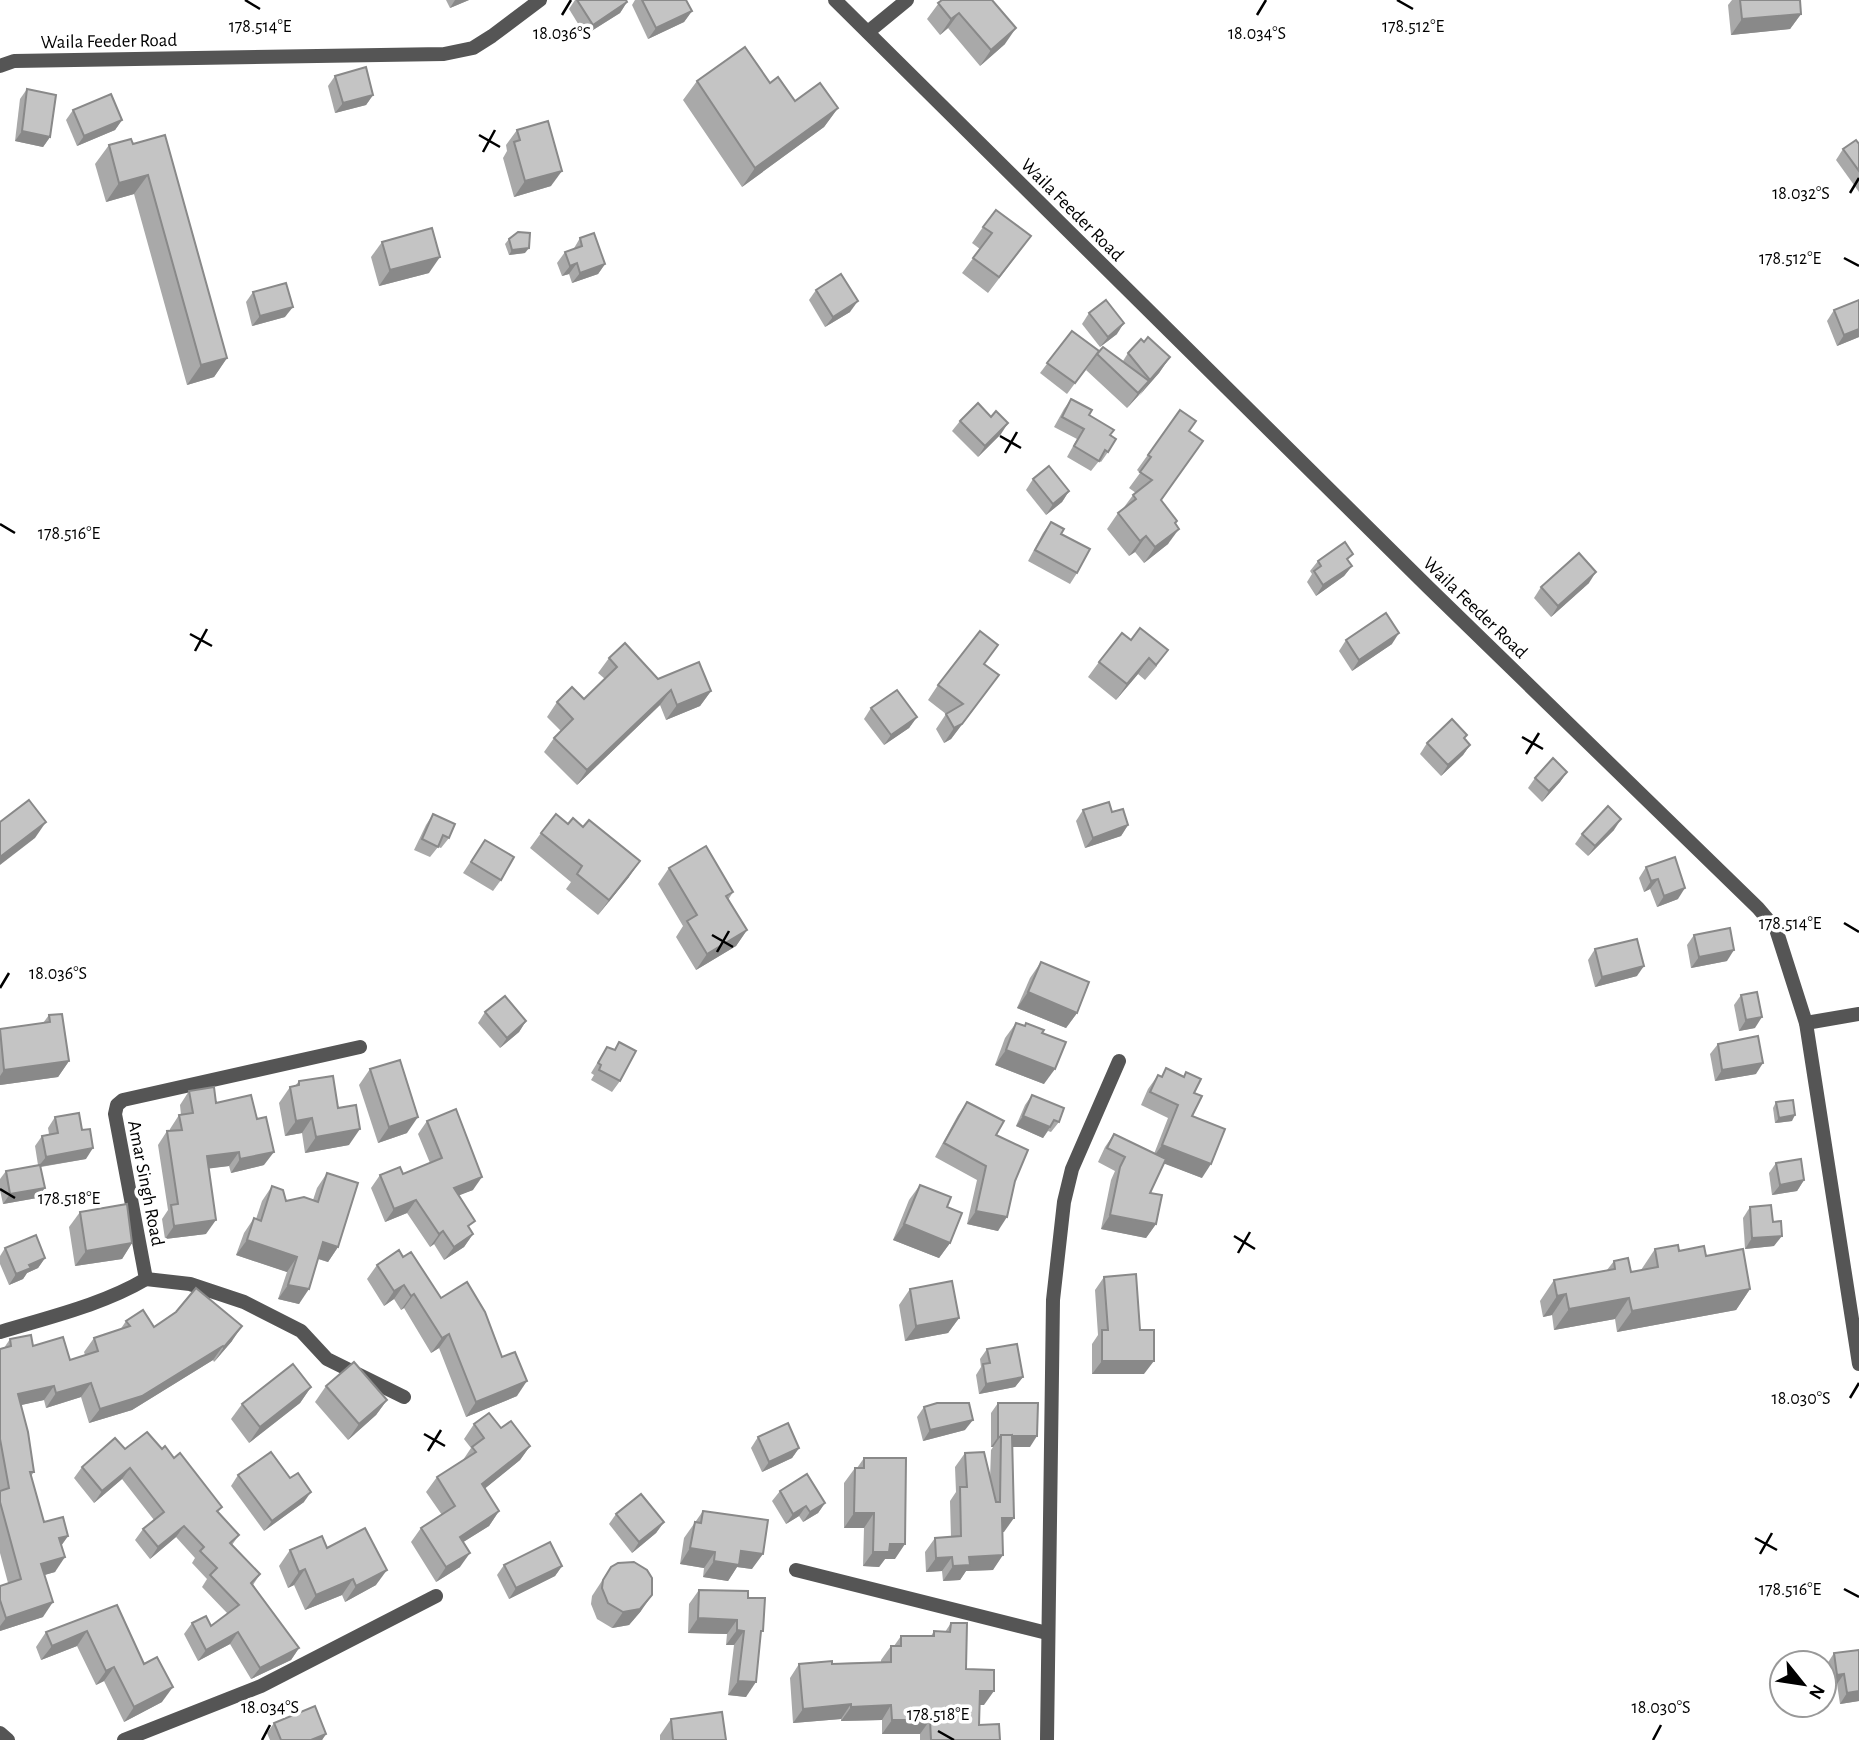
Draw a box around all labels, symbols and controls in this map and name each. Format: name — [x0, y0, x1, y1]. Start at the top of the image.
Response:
text: 178.514°E — [229, 18, 292, 36]
text: 178.512°E — [1382, 18, 1444, 36]
text: 18.036°S — [533, 25, 591, 43]
text: 18.034°S — [1228, 25, 1286, 43]
street label: Waila Feeder Road — [41, 31, 178, 52]
street label: Waila Feeder Road — [1017, 155, 1127, 265]
text: 18.032°S — [1772, 185, 1830, 203]
text: 178.512°E — [1759, 250, 1821, 268]
text: 178.516°E — [38, 525, 101, 543]
street label: Waila Feeder Road — [1419, 554, 1531, 662]
text: 178.514°E — [1759, 915, 1822, 933]
text: 18.036°S — [29, 965, 87, 983]
street label: Amar Singh Road — [124, 1119, 167, 1248]
text: 178.518°E — [38, 1190, 101, 1208]
text: 18.030°S — [1771, 1390, 1831, 1408]
text: 178.516°E — [1759, 1581, 1822, 1599]
north arrow — [1768, 1649, 1838, 1719]
text: N — [1805, 1681, 1828, 1702]
text: 18.034°S — [241, 1699, 299, 1717]
text: 18.030°S — [1631, 1699, 1691, 1717]
text: 178.518°E — [907, 1706, 970, 1724]

